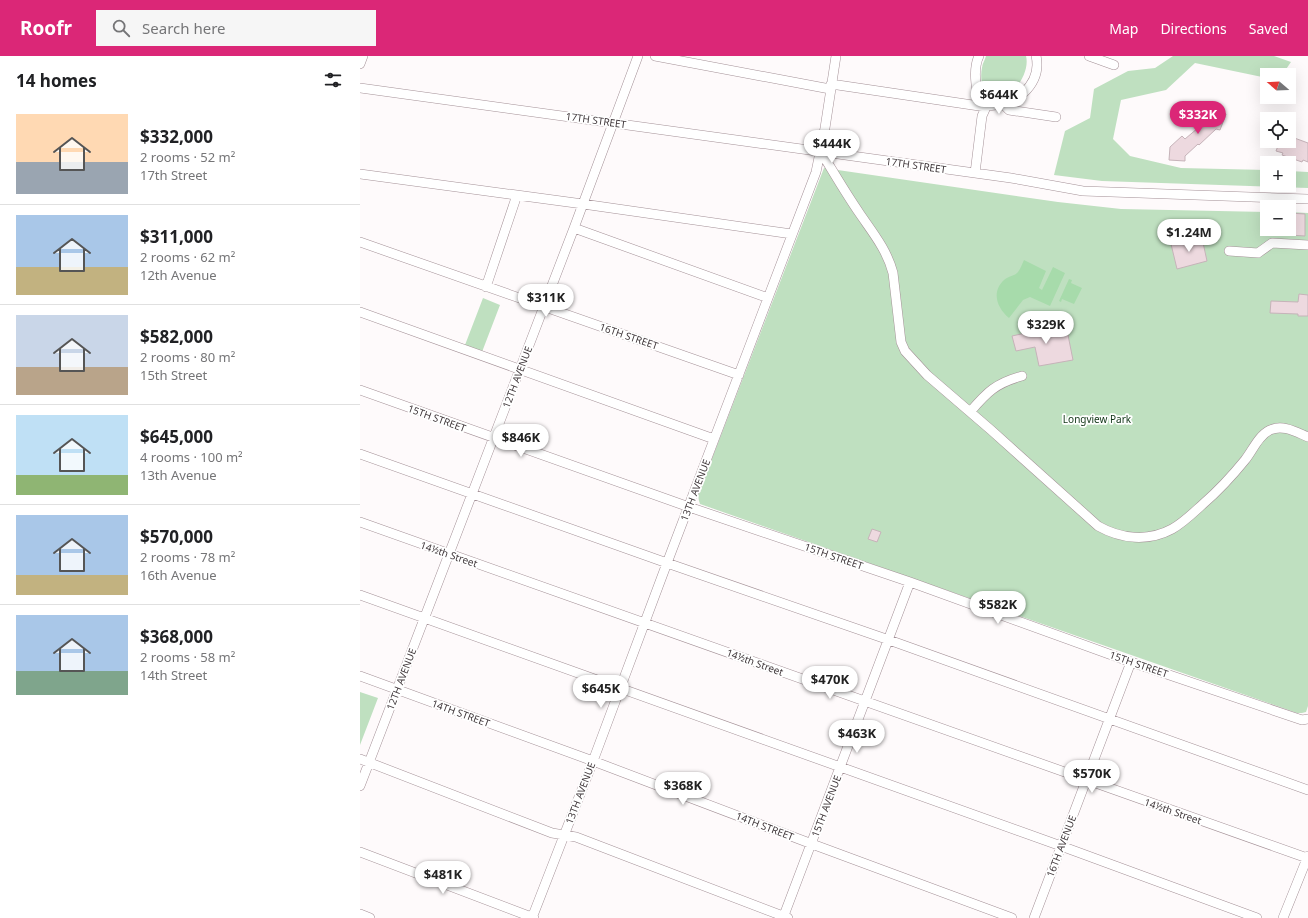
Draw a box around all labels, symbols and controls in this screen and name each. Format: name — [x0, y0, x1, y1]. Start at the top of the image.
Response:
search box — [96, 10, 376, 46]
text: Roofr — [20, 15, 72, 41]
icon: search — [110, 17, 132, 39]
text: Search here — [142, 18, 226, 38]
text: Map — [1109, 19, 1138, 38]
text: Directions — [1160, 19, 1227, 38]
text: Saved — [1249, 19, 1288, 38]
north arrow — [1260, 68, 1296, 104]
map controls — [1260, 68, 1296, 236]
text: 14 homes — [16, 69, 97, 92]
icon: filters — [322, 69, 344, 91]
pin: $644K — [971, 81, 1027, 115]
text: $644K — [980, 85, 1018, 103]
pin: $332K — [1170, 101, 1226, 135]
text: $332K — [1179, 105, 1217, 123]
street label: 17TH STREET — [565, 109, 628, 131]
button: locate — [1260, 112, 1296, 148]
text: $332,000 — [140, 125, 213, 148]
icon: home — [48, 130, 96, 178]
pin: $444K — [804, 130, 860, 164]
text: $444K — [813, 134, 851, 152]
text: 2 rooms · 52 m² — [140, 148, 235, 166]
street label: 17TH STREET — [885, 154, 948, 176]
button: + — [1260, 156, 1296, 192]
text: 17th Street — [140, 166, 207, 184]
button: − — [1260, 200, 1296, 236]
pin: $1.24M — [1156, 219, 1222, 253]
text: $1.24M — [1166, 223, 1212, 241]
text: $311,000 — [140, 225, 213, 248]
icon: home — [48, 231, 96, 279]
text: 2 rooms · 62 m² — [140, 248, 235, 266]
text: 12th Avenue — [140, 266, 217, 284]
pin: $311K — [518, 284, 574, 318]
text: $311K — [527, 288, 565, 306]
pin: $329K — [1018, 311, 1074, 345]
text: $329K — [1027, 315, 1065, 333]
street label: 16TH STREET — [598, 319, 661, 353]
text: $582,000 — [140, 325, 213, 348]
icon: home — [48, 331, 96, 379]
street label: 12TH AVENUE — [499, 344, 535, 410]
text: 2 rooms · 80 m² — [140, 348, 235, 366]
text: 15th Street — [140, 366, 207, 384]
street label: 15TH STREET — [406, 401, 468, 435]
park label: Longview Park — [1063, 412, 1132, 426]
pin: $846K — [493, 424, 549, 458]
text: $645,000 — [140, 425, 213, 448]
text: $846K — [502, 428, 540, 446]
icon: home — [48, 431, 96, 479]
text: 4 rooms · 100 m² — [140, 448, 243, 466]
street label: 13TH AVENUE — [677, 457, 713, 523]
text: 13th Avenue — [140, 466, 217, 484]
text: $570,000 — [140, 525, 213, 548]
icon: home — [48, 531, 96, 579]
street label: 14½th Street — [419, 538, 480, 570]
street label: 15TH STREET — [803, 539, 866, 573]
text: 2 rooms · 78 m² — [140, 548, 235, 566]
text: 16th Avenue — [140, 566, 217, 584]
pin: $582K — [970, 591, 1026, 625]
text: $582K — [979, 595, 1017, 613]
text: $368,000 — [140, 625, 213, 648]
icon: home — [48, 631, 96, 679]
street label: 14½th Street — [725, 645, 786, 679]
street label: 12TH AVENUE — [383, 646, 419, 712]
street label: 15TH STREET — [1108, 647, 1171, 681]
text: 2 rooms · 58 m² — [140, 648, 235, 666]
text: 14th Street — [140, 666, 207, 684]
pin: $470K — [802, 666, 858, 700]
text: $470K — [811, 670, 849, 688]
pin: $645K — [573, 675, 629, 709]
text: $645K — [582, 679, 620, 697]
street label: 14TH STREET — [430, 696, 492, 730]
pin: $463K — [829, 720, 885, 754]
text: $463K — [838, 724, 876, 742]
street label: 13TH AVENUE — [562, 760, 598, 826]
pin: $570K — [1064, 760, 1120, 794]
text: $570K — [1073, 764, 1111, 782]
pin: $368K — [655, 772, 711, 806]
street label: 15TH AVENUE — [808, 773, 844, 839]
text: $368K — [664, 776, 702, 794]
street label: 14½th Street — [1143, 795, 1204, 827]
street label: 14TH STREET — [734, 809, 796, 844]
street label: 16TH AVENUE — [1043, 813, 1079, 879]
pin: $481K — [415, 861, 471, 895]
text: $481K — [424, 865, 462, 883]

